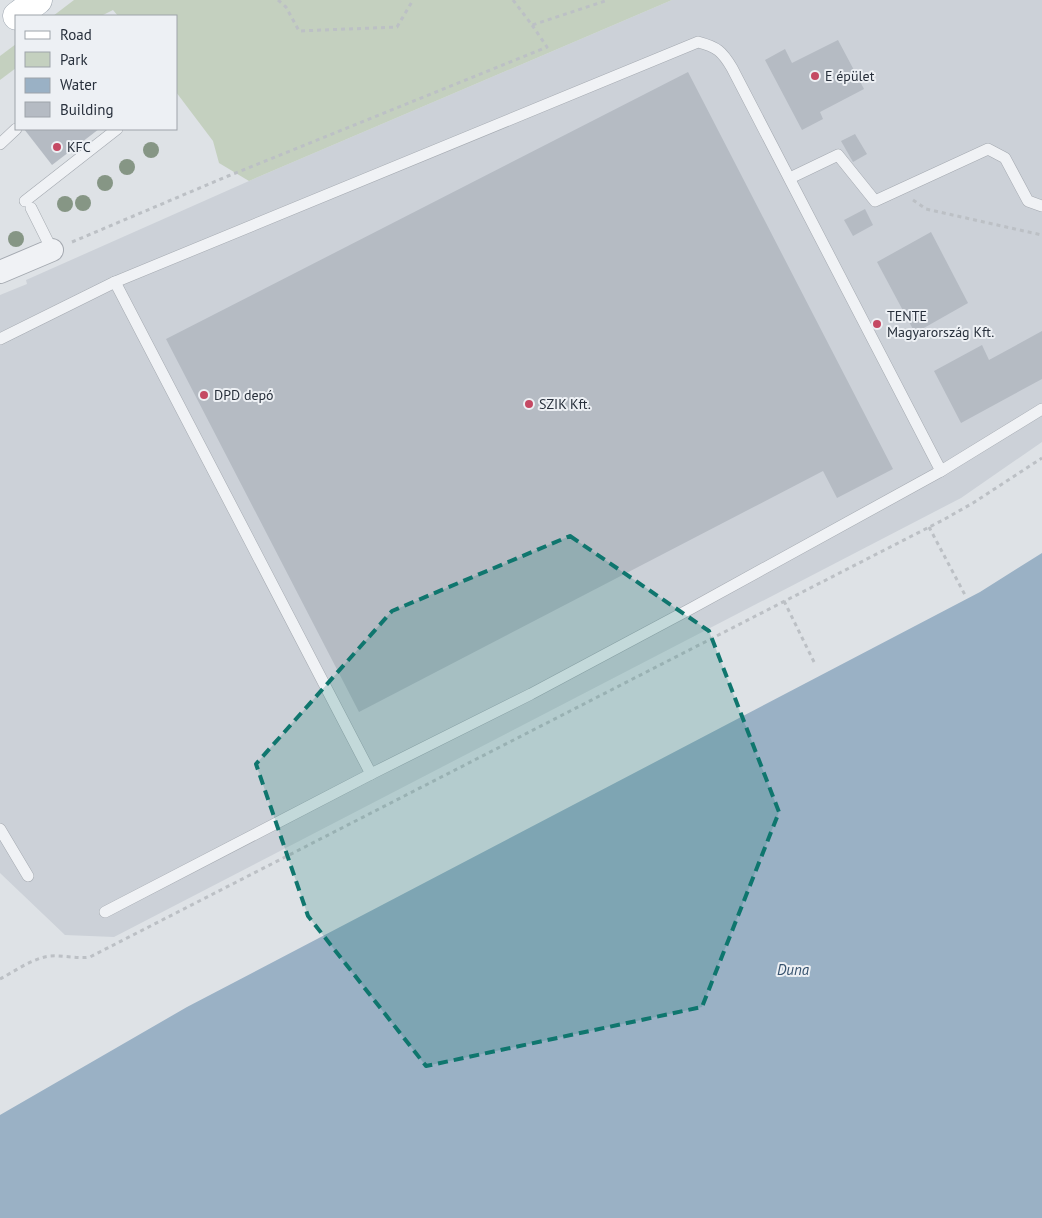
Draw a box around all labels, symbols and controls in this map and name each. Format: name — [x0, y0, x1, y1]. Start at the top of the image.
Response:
legend — [15, 15, 178, 130]
text: Road — [60, 25, 92, 44]
text: Park — [60, 50, 88, 69]
place label: E épület — [825, 67, 875, 85]
marker: E épület — [809, 70, 821, 82]
text: Water — [60, 75, 97, 94]
text: Building — [60, 100, 114, 119]
place label: KFC — [67, 138, 91, 156]
marker: KFC — [51, 141, 63, 153]
place label: TENTE Magyarország Kft. — [887, 307, 994, 341]
marker: TENTE Magyarország Kft. — [871, 318, 883, 330]
place label: DPD depó — [214, 386, 274, 404]
marker: DPD depó — [198, 389, 210, 401]
place label: SZIK Kft. — [539, 395, 591, 413]
marker: SZIK Kft. — [523, 398, 535, 410]
water label: Duna — [777, 960, 810, 979]

